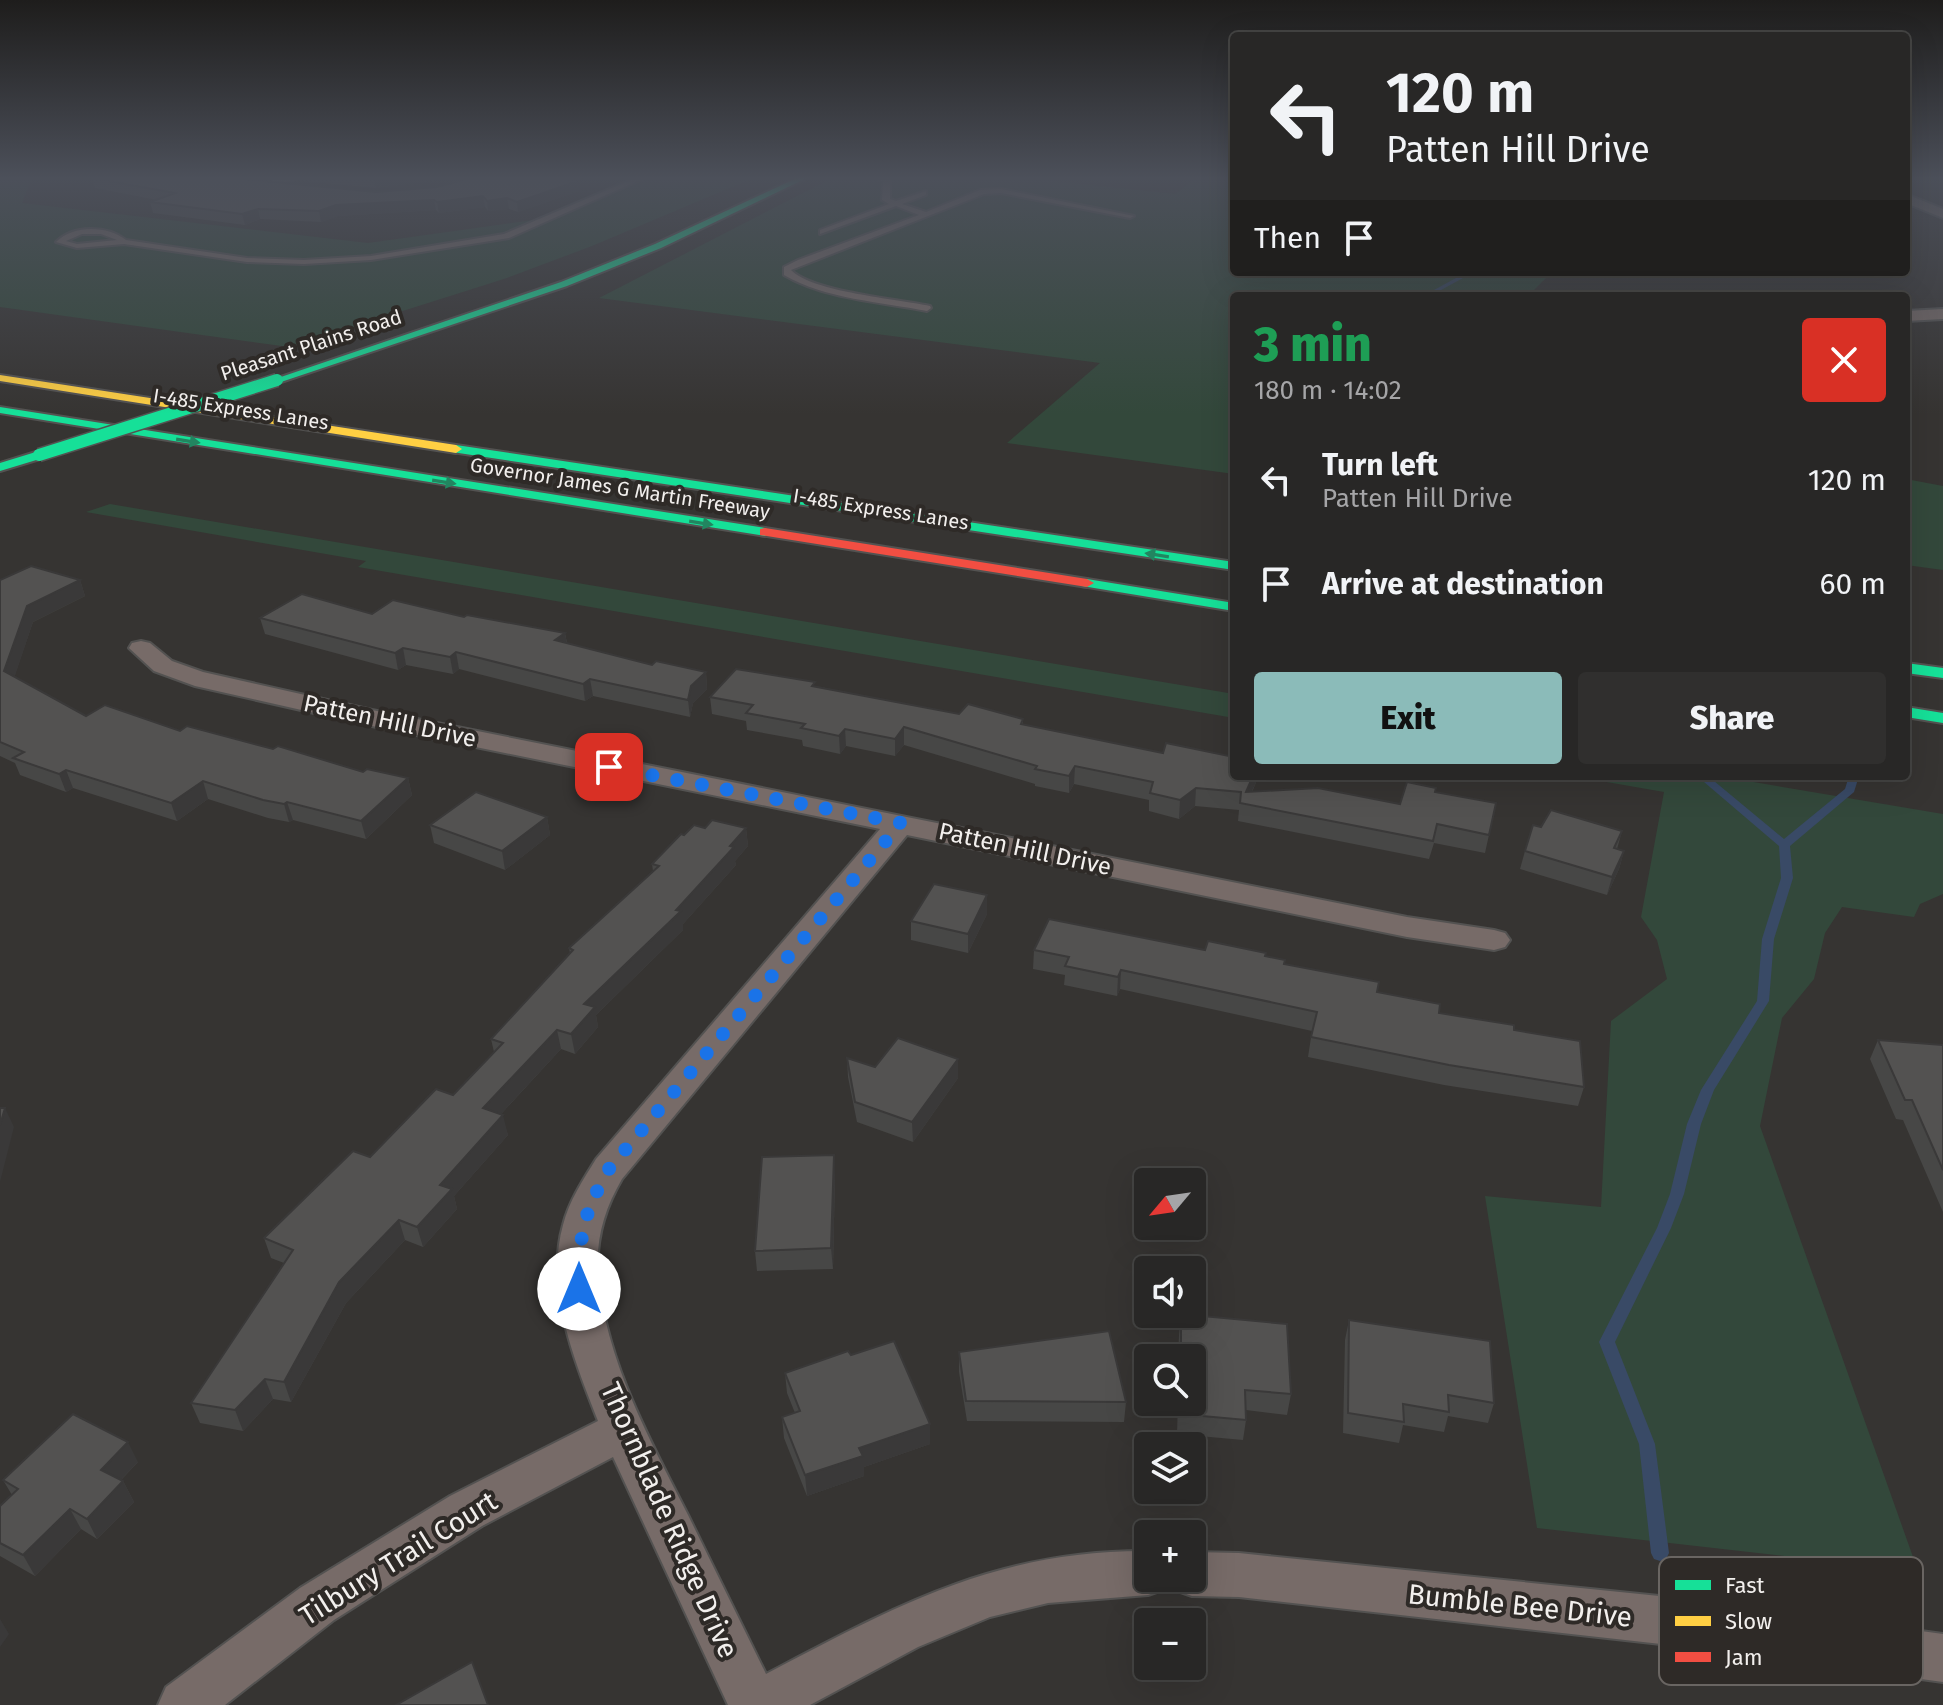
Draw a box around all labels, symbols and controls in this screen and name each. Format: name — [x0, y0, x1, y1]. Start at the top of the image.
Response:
text: 120 m — [1386, 60, 1534, 127]
icon: left — [1254, 64, 1358, 168]
text: Patten Hill Drive — [1386, 128, 1650, 172]
icon: arrive — [1337, 216, 1381, 260]
text: Then — [1254, 220, 1321, 256]
street label: Pleasant Plains Road — [217, 304, 405, 386]
text: 3 min — [1254, 316, 1372, 374]
button: close — [1802, 318, 1886, 402]
text: 180 m · 14:02 — [1254, 375, 1402, 406]
street label: I-485 Express Lanes — [152, 383, 330, 435]
one-way arrow — [175, 435, 200, 447]
text: Turn left — [1322, 447, 1438, 483]
street label: Governor James G Martin Freeway — [468, 452, 772, 524]
icon: left — [1254, 458, 1298, 502]
text: 120 m — [1808, 462, 1886, 498]
one-way arrow — [432, 477, 457, 489]
street label: I-485 Express Lanes — [792, 483, 970, 535]
text: Patten Hill Drive — [1322, 483, 1513, 514]
one-way arrow — [689, 518, 714, 530]
one-way arrow — [1144, 548, 1169, 561]
icon: arrive — [1254, 562, 1298, 606]
text: Arrive at destination — [1322, 566, 1604, 602]
text: 60 m — [1820, 566, 1886, 602]
button: Exit — [1254, 672, 1562, 764]
button: Share — [1578, 672, 1886, 764]
street label: Patten Hill Drive — [301, 689, 479, 753]
pin — [575, 733, 643, 801]
icon: arrive — [587, 745, 631, 789]
street label: Patten Hill Drive — [936, 817, 1114, 881]
north arrow — [1134, 1168, 1206, 1240]
map controls — [1134, 1168, 1206, 1680]
position arrow — [537, 1247, 621, 1331]
button: sound — [1134, 1256, 1206, 1328]
button: search — [1134, 1344, 1206, 1416]
street label: Thornblade Ridge Drive — [594, 1377, 745, 1663]
button: layers — [1134, 1432, 1206, 1504]
street label: Tilbury Trail Court — [294, 1484, 504, 1632]
button: + — [1134, 1520, 1206, 1592]
legend — [1659, 1557, 1923, 1685]
text: Fast — [1725, 1572, 1765, 1599]
street label: Bumble Bee Drive — [1406, 1577, 1634, 1634]
button: − — [1134, 1608, 1206, 1680]
text: Slow — [1725, 1608, 1772, 1635]
text: Jam — [1725, 1644, 1763, 1671]

